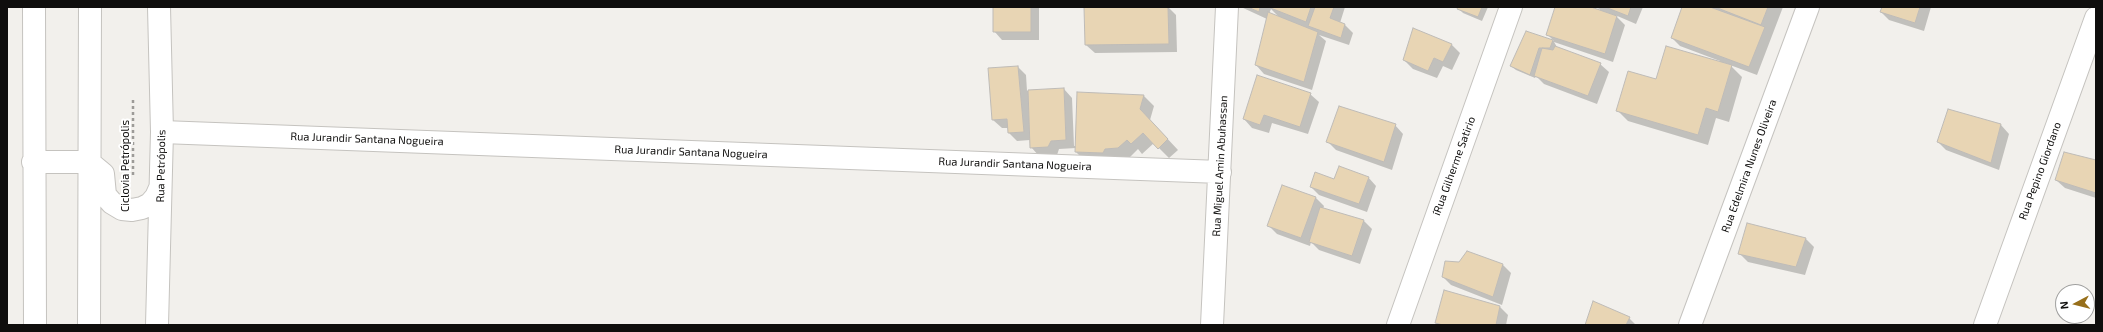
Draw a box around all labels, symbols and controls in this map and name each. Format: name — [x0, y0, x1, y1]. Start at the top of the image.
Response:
street label: Rua Miguel Amin Abuhassan — [1210, 95, 1230, 237]
street label: Rua Edelmira Nunes Oliveira — [1719, 97, 1779, 235]
street label: íRua Gilherme Satirio — [1430, 115, 1478, 217]
street label: Ciclovia Petrópolis — [118, 120, 132, 212]
street label: Rua Pepino Giordano — [2016, 120, 2064, 222]
street label: Rua Petrópolis — [154, 129, 168, 203]
street label: Rua Jurandir Santana Nogueira — [290, 130, 444, 148]
street label: Rua Jurandir Santana Nogueira — [614, 143, 768, 161]
street label: Rua Jurandir Santana Nogueira — [938, 155, 1092, 173]
north arrow — [2055, 284, 2095, 324]
text: N — [2057, 301, 2071, 310]

